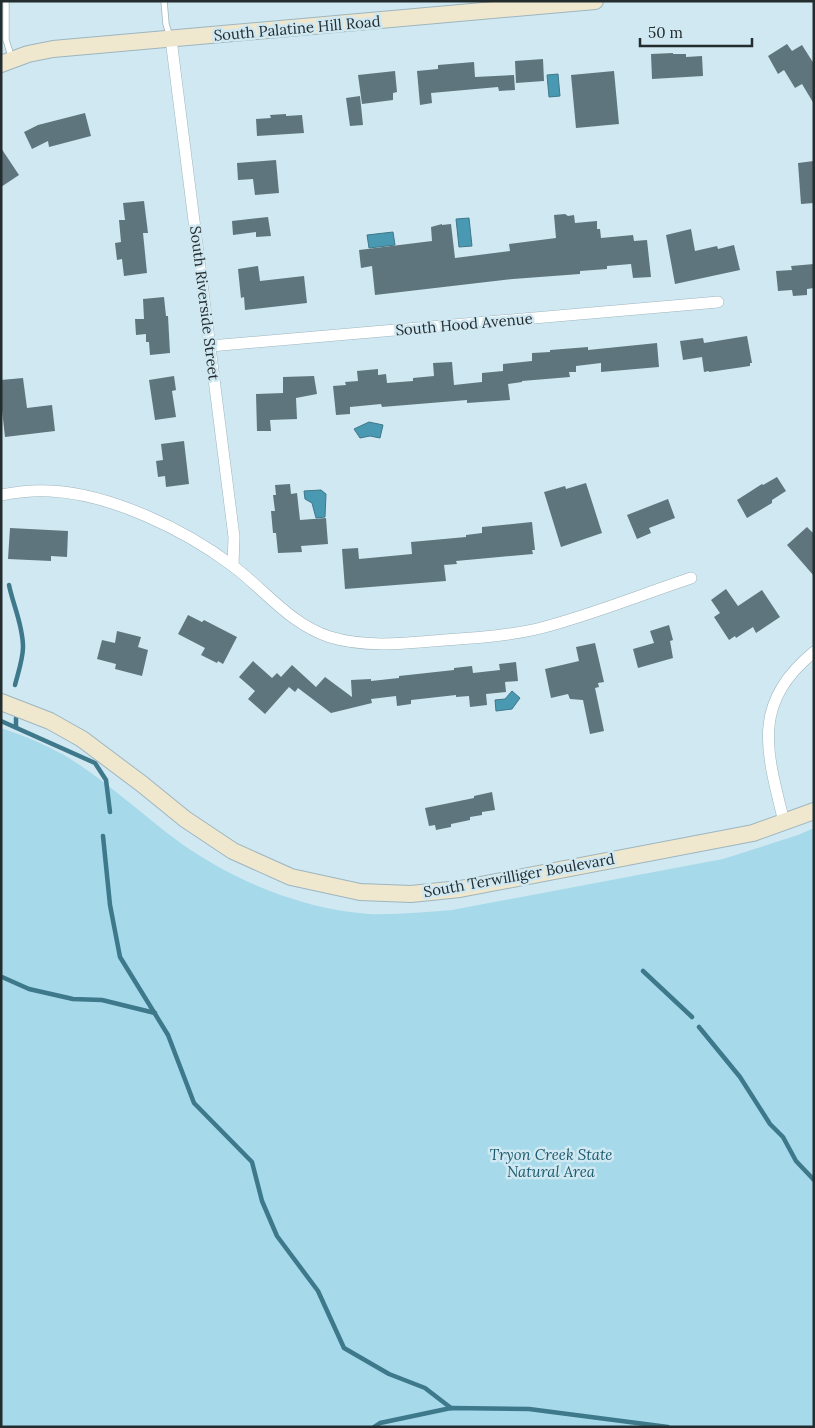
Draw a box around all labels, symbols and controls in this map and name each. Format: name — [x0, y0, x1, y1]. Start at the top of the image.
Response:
street label: South Palatine Hill Road — [213, 11, 381, 45]
scale bar — [640, 15, 752, 47]
text: 50 m — [648, 23, 683, 42]
street label: South Riverside Street — [186, 225, 224, 381]
street label: South Hood Avenue — [395, 309, 533, 339]
street label: South Terwilliger Boulevard — [422, 849, 616, 901]
park label: Tryon Creek State Natural Area — [489, 1145, 613, 1181]

